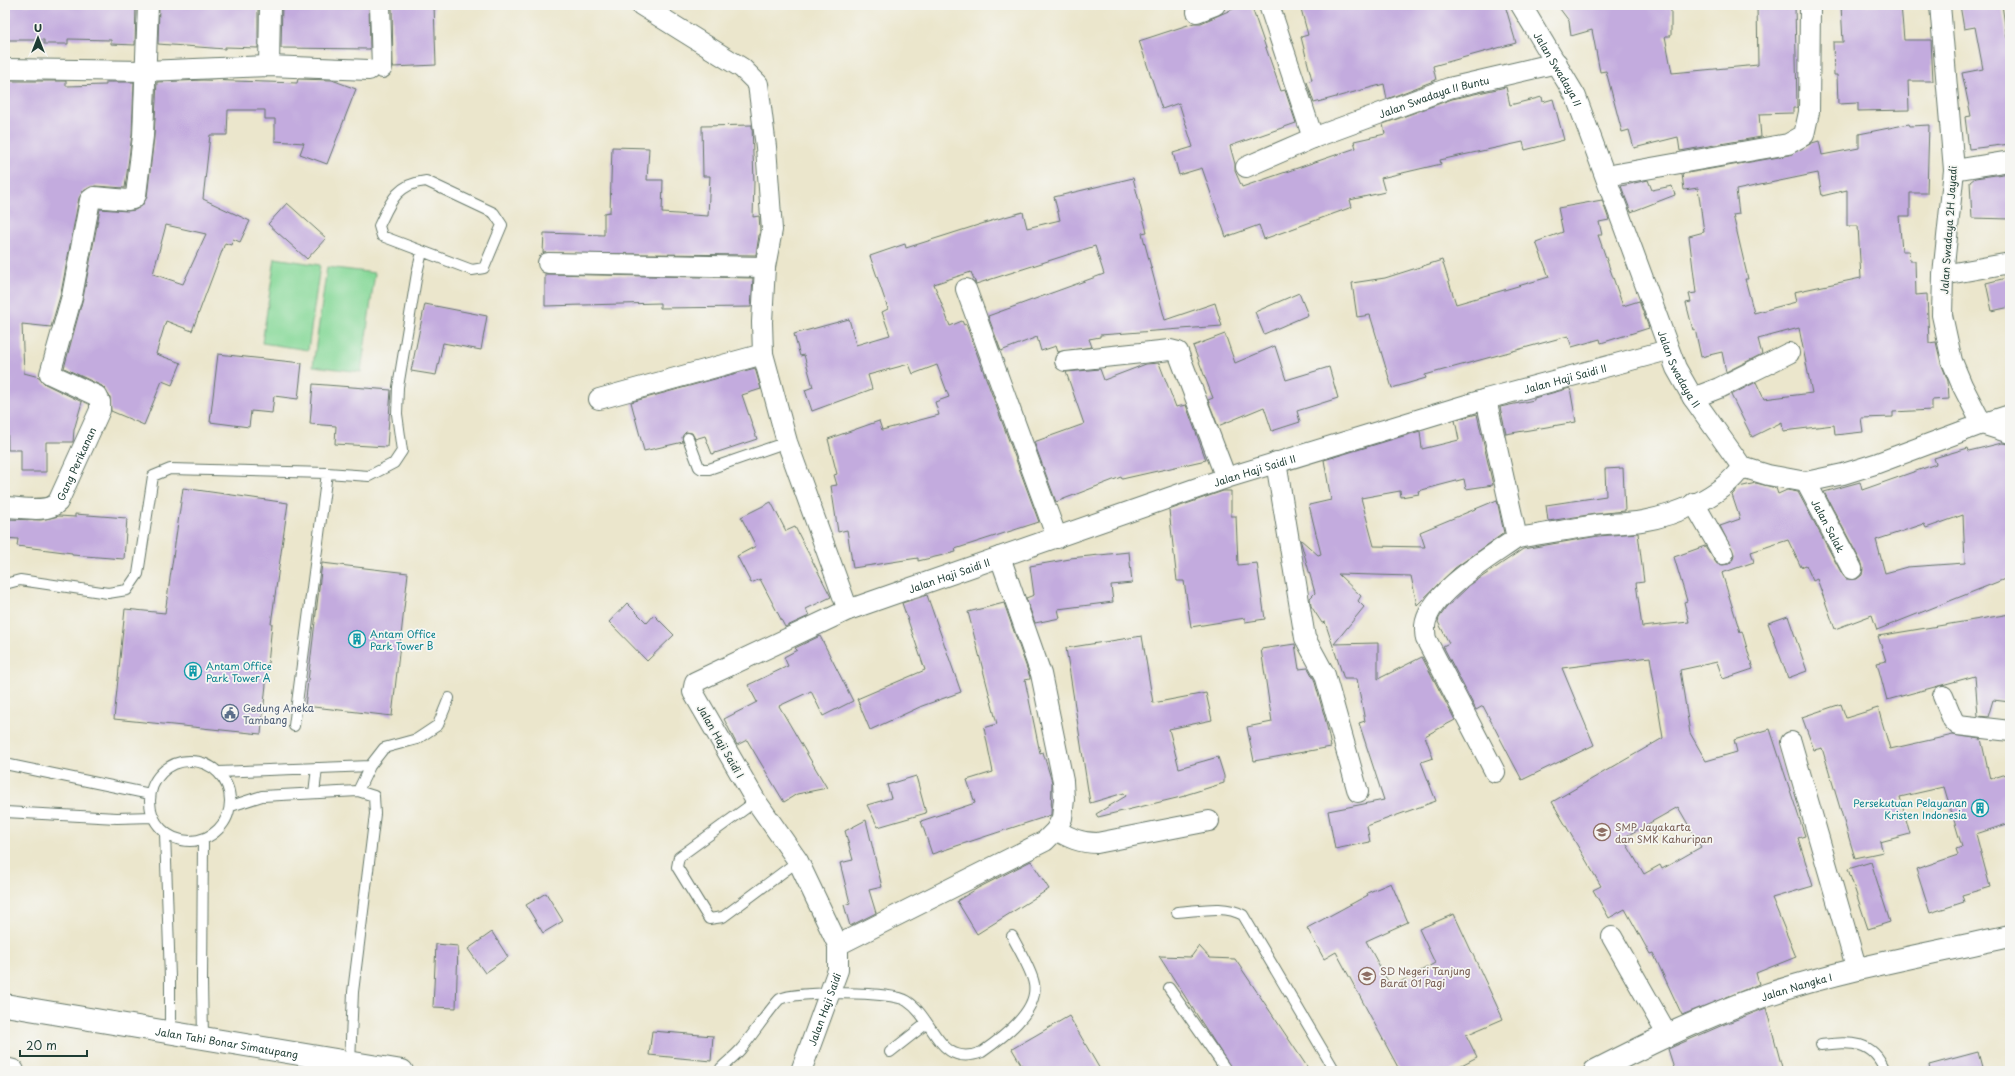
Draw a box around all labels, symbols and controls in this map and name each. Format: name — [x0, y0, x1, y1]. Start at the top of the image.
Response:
north arrow — [18, 18, 58, 58]
text: U — [34, 19, 42, 36]
street label: Jalan Swadaya II — [1531, 29, 1586, 108]
street label: Jalan Swadaya II Buntu — [1376, 71, 1490, 121]
street label: Jalan Swadaya 2H Jayadi — [1936, 165, 1961, 295]
street label: Jalan Swadaya II — [1655, 328, 1705, 410]
street label: Jalan Haji Saidi II — [1522, 359, 1608, 396]
street label: Gang Perikanan — [52, 424, 99, 503]
street label: Jalan Haji Saidi II — [1211, 450, 1297, 489]
street label: Jalan Salak — [1809, 496, 1849, 555]
street label: Jalan Haji Saidi II — [906, 554, 992, 596]
place label: Antam Office Park Tower B — [370, 626, 436, 653]
building icon: Antam Office Park Tower B — [347, 629, 367, 649]
place label: Antam Office Park Tower A — [206, 658, 272, 685]
building icon: Antam Office Park Tower A — [183, 661, 203, 681]
place label: Gedung Aneka Tambang — [243, 700, 315, 727]
street label: Jalan Haji Saidi I — [694, 702, 748, 780]
public building icon: Gedung Aneka Tambang — [220, 703, 240, 723]
place label: Persekutuan Pelayanan Kristen Indonesia — [1853, 795, 1968, 822]
building icon: Persekutuan Pelayanan Kristen Indonesia — [1970, 798, 1990, 818]
place label: SMP Jayakarta dan SMK Kahuripan — [1615, 819, 1713, 846]
school or university icon: SMP Jayakarta dan SMK Kahuripan — [1592, 822, 1612, 842]
place label: SD Negeri Tanjung Barat 01 Pagi — [1380, 963, 1471, 990]
school or university icon: SD Negeri Tanjung Barat 01 Pagi — [1357, 966, 1377, 986]
street label: Jalan Nangka I — [1759, 968, 1834, 1004]
street label: Jalan Haji Saidi — [803, 970, 844, 1048]
street label: Jalan Tahi Bonar Simatupang — [154, 1023, 300, 1061]
scale bar — [20, 1032, 87, 1058]
text: 20 m — [26, 1036, 57, 1054]

